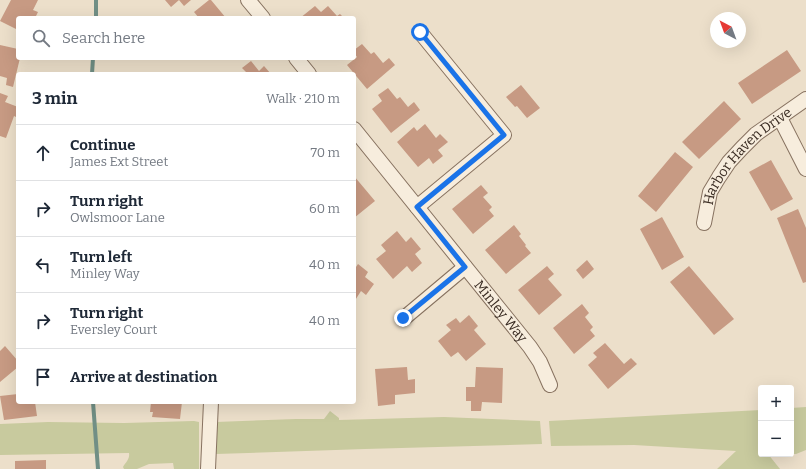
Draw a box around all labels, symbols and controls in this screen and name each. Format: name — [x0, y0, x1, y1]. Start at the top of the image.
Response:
north arrow — [710, 12, 746, 48]
search box — [16, 16, 356, 60]
route start — [411, 23, 429, 41]
icon: search — [30, 27, 52, 49]
text: Search here — [62, 29, 145, 47]
text: 3 min — [32, 88, 77, 109]
text: Walk · 210 m — [266, 91, 340, 106]
street label: Harbor Haven Drive — [700, 104, 795, 207]
text: Continue — [70, 136, 136, 154]
icon: ahead — [32, 142, 54, 164]
text: 70 m — [310, 145, 340, 160]
text: James Ext Street — [70, 154, 168, 169]
text: Turn right — [70, 192, 143, 210]
icon: right — [32, 198, 54, 220]
text: 60 m — [309, 201, 340, 216]
text: Owlsmoor Lane — [70, 210, 165, 225]
text: Turn left — [70, 248, 132, 266]
icon: left — [32, 254, 54, 276]
text: 40 m — [309, 257, 340, 272]
text: Minley Way — [70, 266, 140, 281]
street label: Minley Way — [470, 277, 531, 346]
text: Turn right — [70, 304, 143, 322]
route end — [394, 309, 412, 327]
icon: right — [32, 310, 54, 332]
text: 40 m — [309, 313, 340, 328]
text: Eversley Court — [70, 322, 157, 337]
icon: arrive — [32, 366, 54, 388]
text: Arrive at destination — [70, 368, 217, 386]
map controls — [758, 385, 794, 457]
button: + — [758, 385, 794, 421]
button: − — [758, 421, 794, 457]

